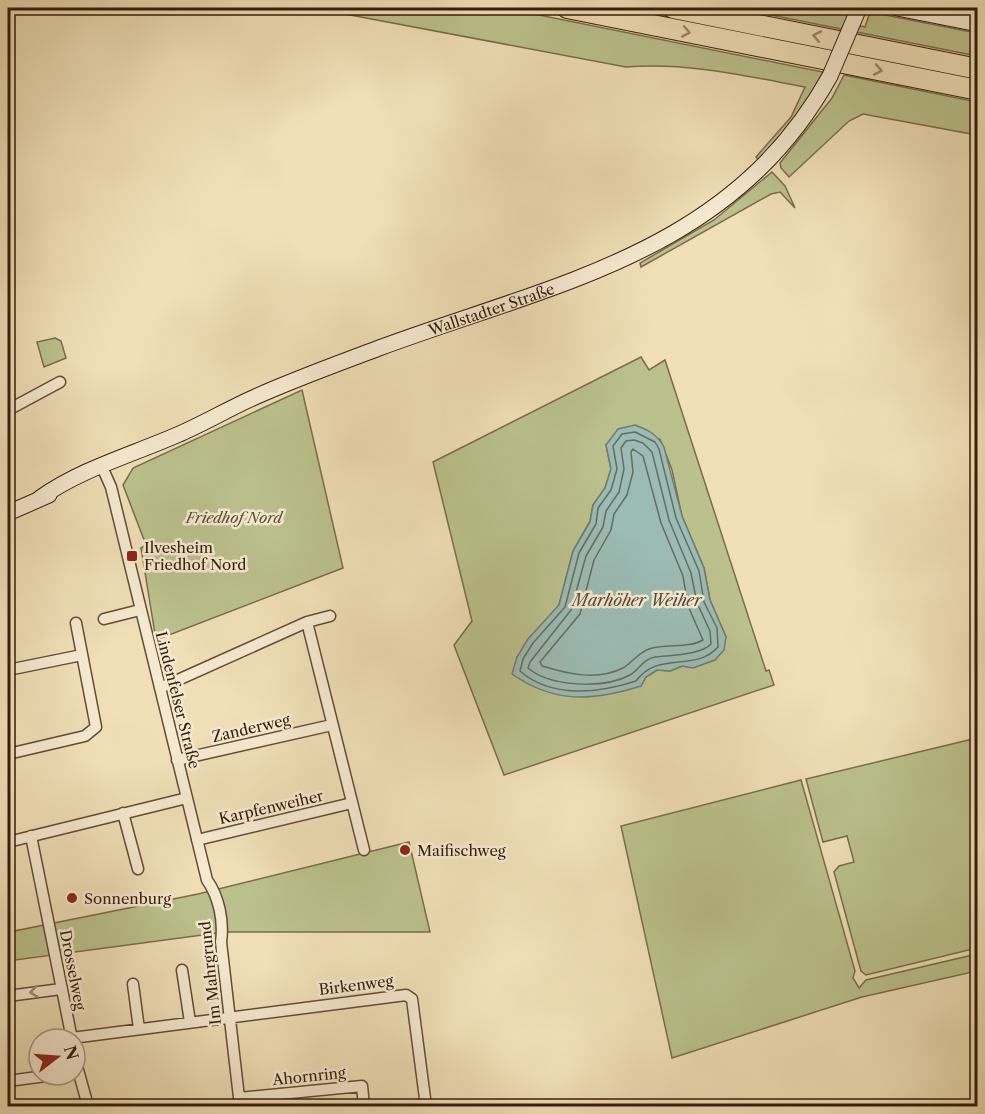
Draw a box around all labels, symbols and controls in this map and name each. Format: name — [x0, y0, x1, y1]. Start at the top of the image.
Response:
one-way arrow — [681, 24, 691, 37]
one-way arrow — [812, 31, 822, 44]
one-way arrow — [872, 63, 882, 76]
street label: Wallstadter Straße — [425, 279, 557, 340]
park label: Friedhof Nord — [185, 508, 284, 527]
place label: Ilvesheim Friedhof Nord — [144, 538, 246, 574]
marker: Ilvesheim Friedhof Nord — [125, 549, 139, 563]
water label: Marhöher Weiher — [570, 590, 703, 610]
street label: Lindenfelser Straße — [152, 629, 204, 771]
street label: Zanderweg — [210, 710, 292, 746]
street label: Karpfenweiher — [217, 786, 326, 828]
place label: Maifischweg — [417, 841, 506, 860]
marker: Maifischweg — [398, 843, 412, 857]
place label: Sonnenburg — [84, 889, 171, 908]
marker: Sonnenburg — [65, 891, 79, 905]
street label: Im Mahrgrund — [195, 920, 225, 1026]
street label: Drosselweg — [56, 928, 90, 1012]
street label: Birkenweg — [318, 971, 395, 999]
one-way arrow — [30, 985, 39, 998]
north arrow — [27, 1027, 87, 1087]
text: N — [60, 1043, 83, 1062]
street label: Ahornring — [270, 1063, 347, 1089]

